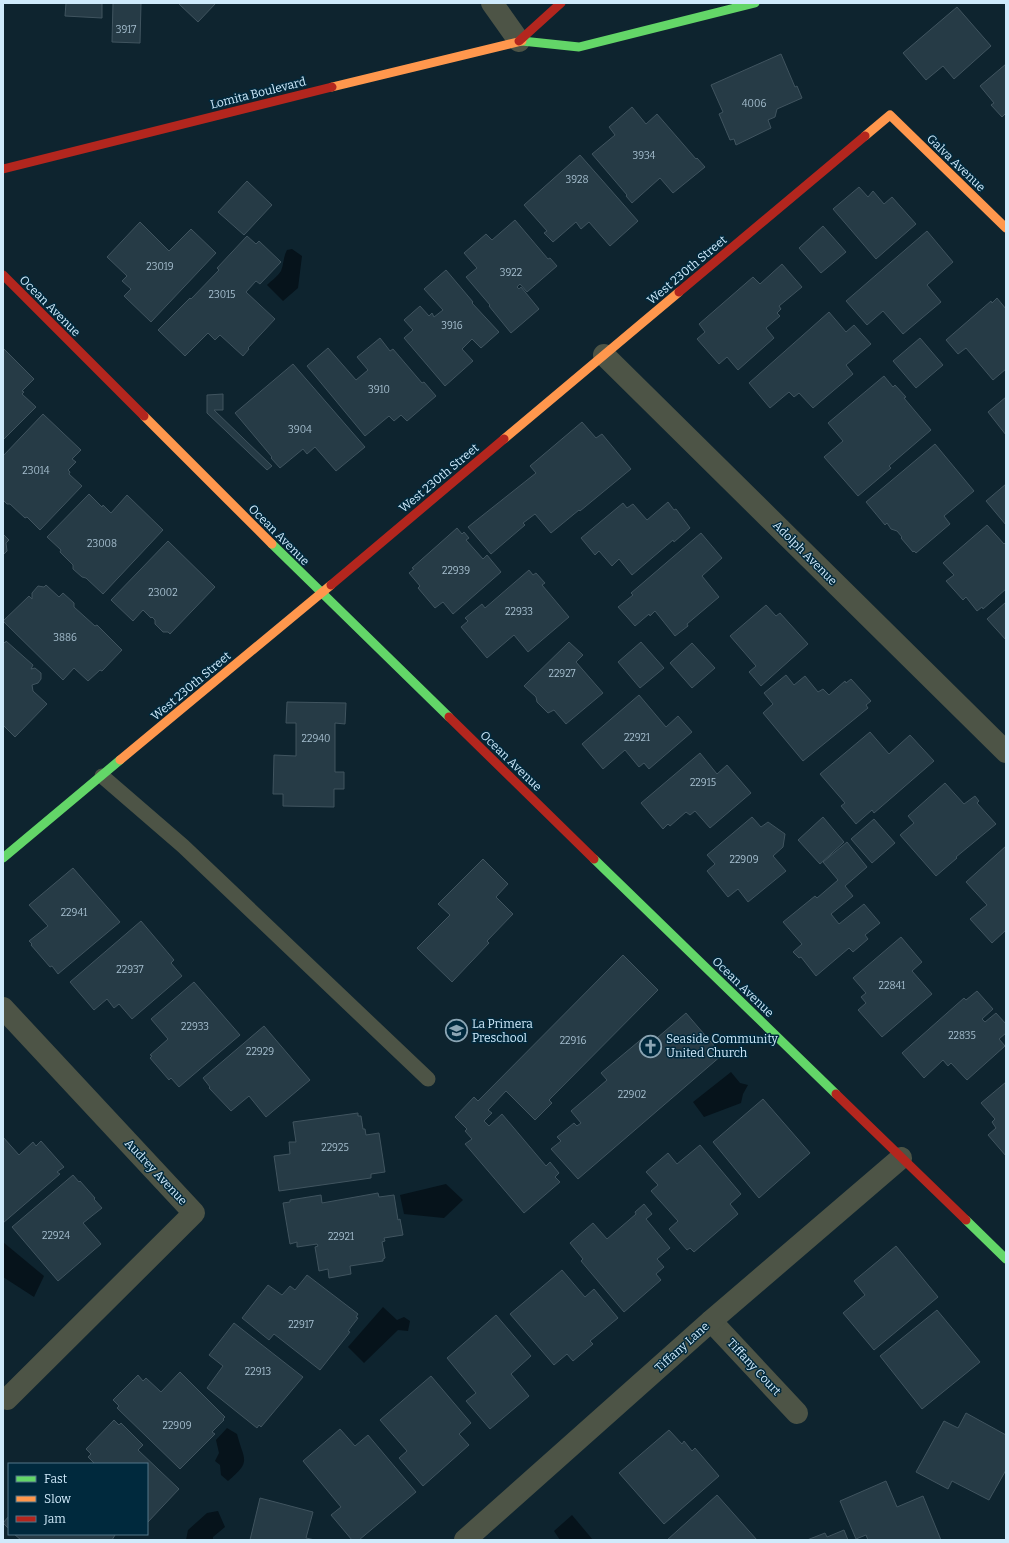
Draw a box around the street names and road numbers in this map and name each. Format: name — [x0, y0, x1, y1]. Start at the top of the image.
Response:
street label: Lomita Boulevard — [209, 74, 307, 112]
street label: Galva Avenue — [924, 132, 988, 194]
street label: West 230th Street — [644, 232, 730, 307]
street label: Ocean Avenue — [17, 273, 83, 339]
street label: West 230th Street — [396, 440, 482, 515]
street label: Ocean Avenue — [246, 502, 312, 568]
street label: Adolph Avenue — [770, 518, 840, 588]
street label: West 230th Street — [148, 648, 234, 723]
street label: Ocean Avenue — [477, 728, 545, 794]
street label: Ocean Avenue — [709, 954, 777, 1020]
street label: Audrey Avenue — [122, 1136, 190, 1208]
street label: Tiffany Lane — [652, 1319, 712, 1375]
street label: Tiffany Court — [724, 1336, 784, 1399]

